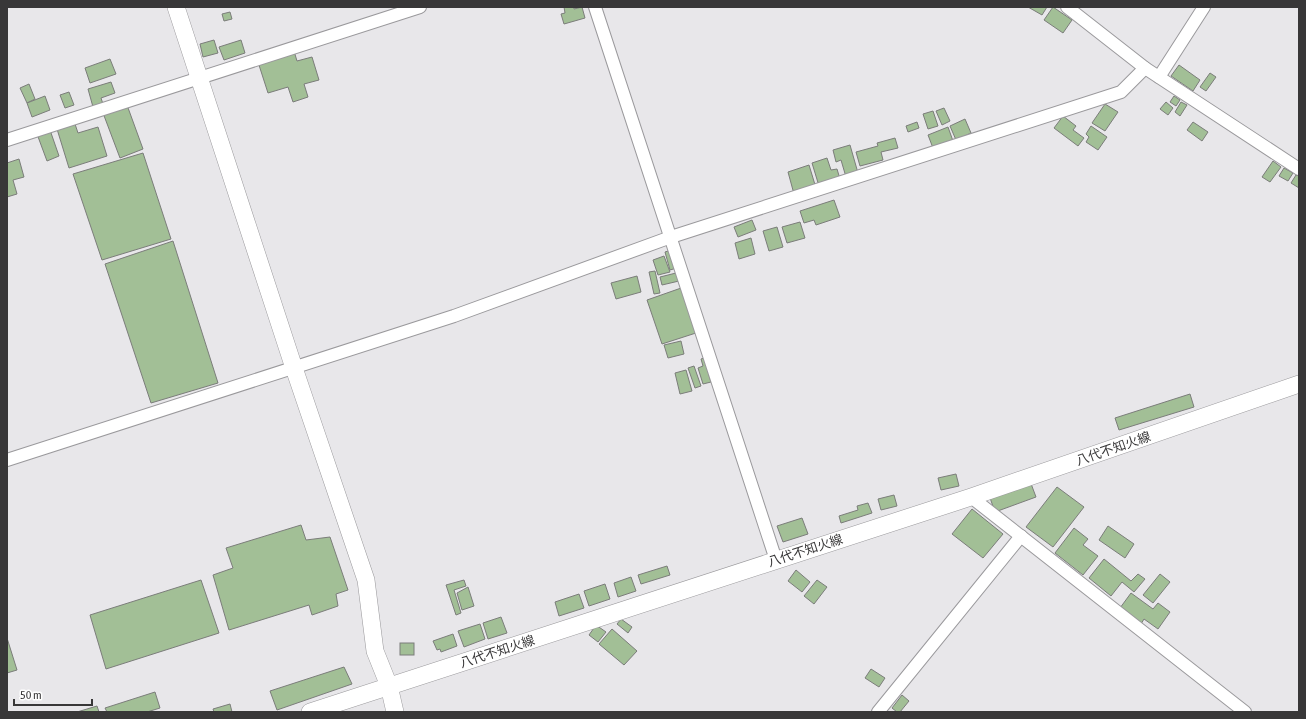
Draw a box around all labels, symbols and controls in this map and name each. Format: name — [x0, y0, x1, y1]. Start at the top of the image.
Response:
street label: 八代不知火線 — [1074, 429, 1152, 468]
street label: 八代不知火線 — [766, 531, 845, 570]
street label: 八代不知火線 — [458, 632, 537, 671]
scale bar — [14, 681, 92, 707]
text: 50 m — [20, 688, 42, 702]

